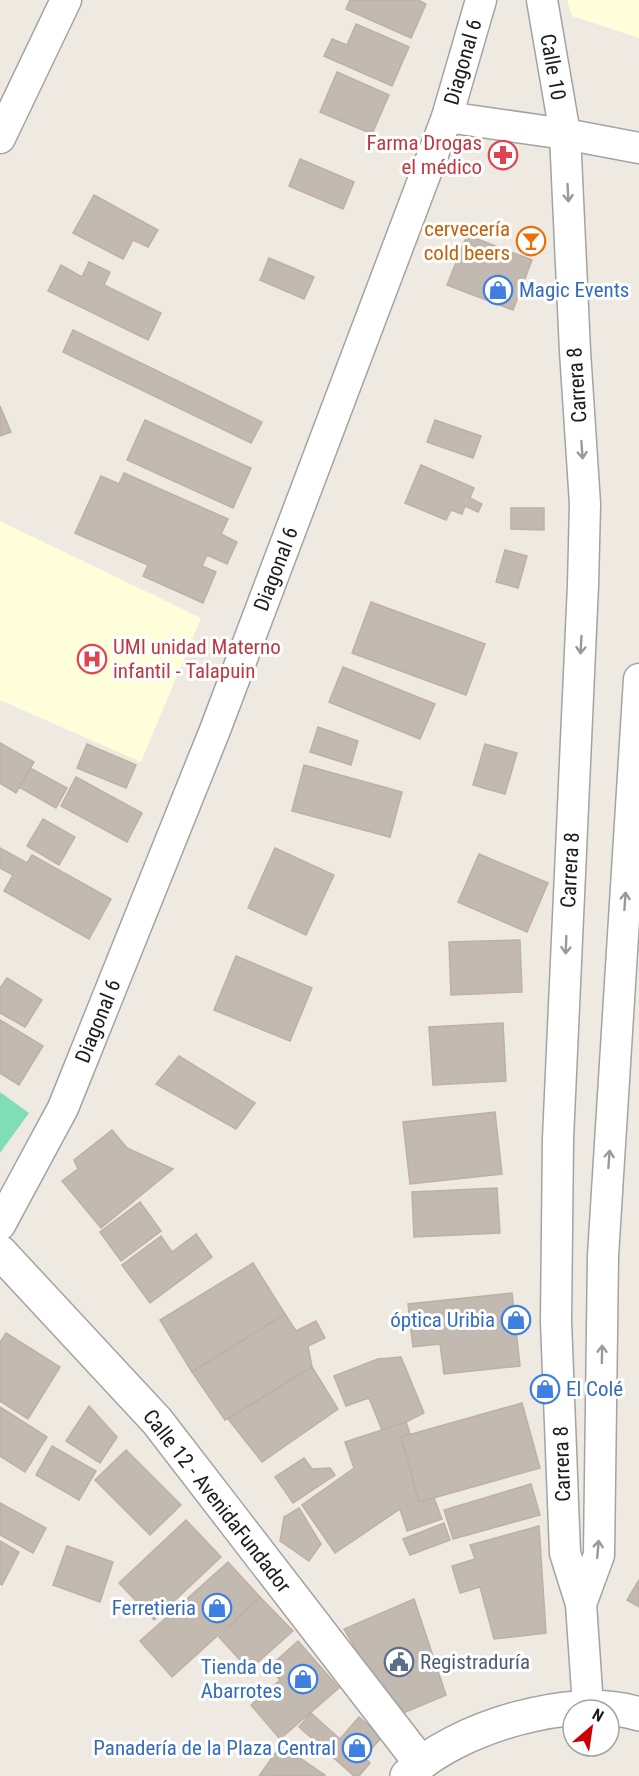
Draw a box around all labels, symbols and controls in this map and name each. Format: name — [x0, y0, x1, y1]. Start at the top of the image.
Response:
street label: Diagonal 6 — [439, 16, 487, 108]
street label: Calle 10 — [535, 32, 571, 102]
place label: Farma Drogas el médico — [366, 131, 482, 179]
pharmacy icon: Farma Drogas el médico — [487, 139, 519, 171]
one-way arrow — [562, 182, 573, 202]
place label: cervecería cold beers — [424, 217, 510, 265]
bar icon: cervecería cold beers — [515, 225, 547, 257]
shop icon: Magic Events — [482, 274, 514, 306]
place label: Magic Events — [519, 278, 629, 302]
street label: Carrera 8 — [562, 346, 592, 424]
one-way arrow — [576, 440, 587, 460]
street label: Diagonal 6 — [249, 524, 303, 614]
place label: UMI unidad Materno infantil - Talapuin — [113, 635, 281, 683]
one-way arrow — [575, 635, 586, 655]
hospital icon: UMI unidad Materno infantil - Talapuin — [76, 643, 108, 675]
street label: Carrera 8 — [556, 832, 584, 908]
one-way arrow — [620, 892, 631, 912]
one-way arrow — [561, 934, 572, 954]
street label: Diagonal 6 — [70, 976, 126, 1066]
one-way arrow — [604, 1149, 615, 1169]
shop icon: óptica Uribia — [500, 1304, 532, 1336]
place label: óptica Uribia — [390, 1308, 495, 1332]
one-way arrow — [596, 1344, 608, 1364]
shop icon: El Colé — [529, 1373, 561, 1405]
place label: El Colé — [566, 1377, 623, 1401]
street label: Calle 12 - AvenidaFundador — [138, 1405, 296, 1597]
street label: Carrera 8 — [549, 1426, 575, 1502]
one-way arrow — [593, 1539, 604, 1559]
shop icon: Ferretieria — [201, 1592, 233, 1624]
place label: Ferretieria — [112, 1596, 196, 1620]
public building icon: Registraduría — [383, 1646, 415, 1678]
place label: Registraduría — [420, 1650, 530, 1674]
place label: Tienda de Abarrotes — [201, 1655, 282, 1703]
shop icon: Tienda de Abarrotes — [287, 1663, 319, 1695]
north arrow — [561, 1698, 621, 1758]
text: N — [589, 1705, 607, 1726]
shop icon: Panadería de la Plaza Central — [341, 1732, 373, 1764]
place label: Panadería de la Plaza Central — [93, 1736, 336, 1760]

